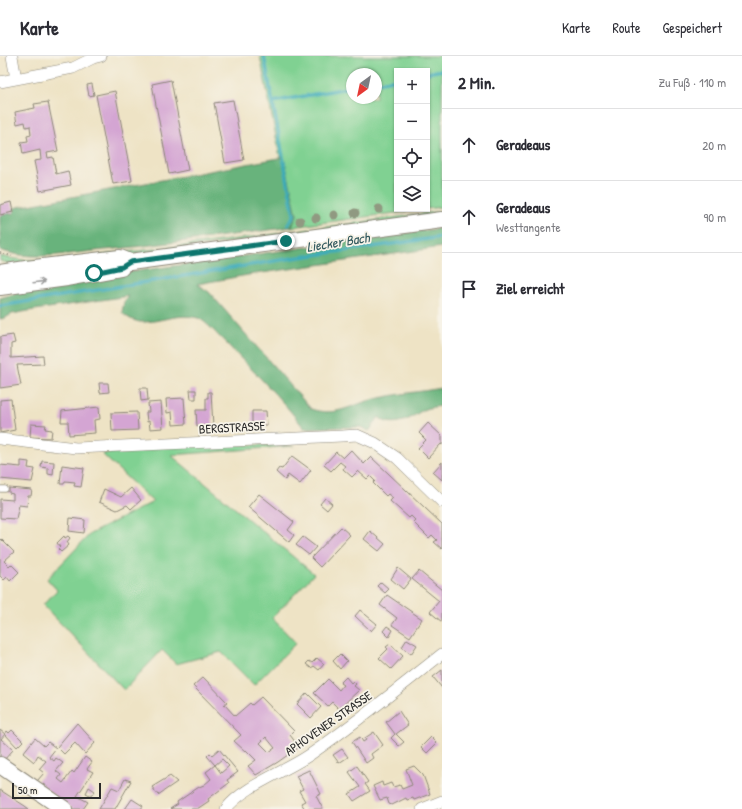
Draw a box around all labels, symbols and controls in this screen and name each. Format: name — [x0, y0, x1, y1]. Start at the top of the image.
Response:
text: Karte — [20, 15, 59, 41]
text: Karte — [562, 18, 591, 37]
text: Route — [613, 18, 641, 37]
text: Gespeichert — [663, 18, 722, 37]
north arrow — [346, 68, 382, 104]
map controls — [394, 68, 430, 212]
button: + — [394, 68, 430, 104]
text: 2 Min. — [458, 71, 495, 94]
text: Zu Fuß · 110 m — [659, 73, 726, 91]
button: − — [394, 104, 430, 140]
icon: ahead — [458, 134, 480, 156]
text: Geradeaus — [496, 134, 550, 155]
text: 20 m — [702, 136, 726, 154]
button: locate — [394, 140, 430, 176]
button: layers — [394, 176, 430, 212]
text: Geradeaus — [496, 197, 550, 218]
icon: ahead — [458, 206, 480, 228]
text: 90 m — [704, 208, 726, 226]
text: Westtangente — [496, 218, 561, 236]
water label: Liecker Bach — [305, 227, 372, 256]
route end — [277, 232, 295, 250]
route start — [85, 264, 103, 282]
one-way arrow — [32, 278, 45, 286]
icon: arrive — [458, 278, 480, 300]
text: Ziel erreicht — [496, 278, 565, 299]
street label: BERGSTRASSE — [198, 416, 266, 438]
street label: APHOVENER STRASSE — [281, 686, 375, 760]
scale bar — [12, 781, 101, 800]
text: 50 m — [18, 783, 38, 797]

